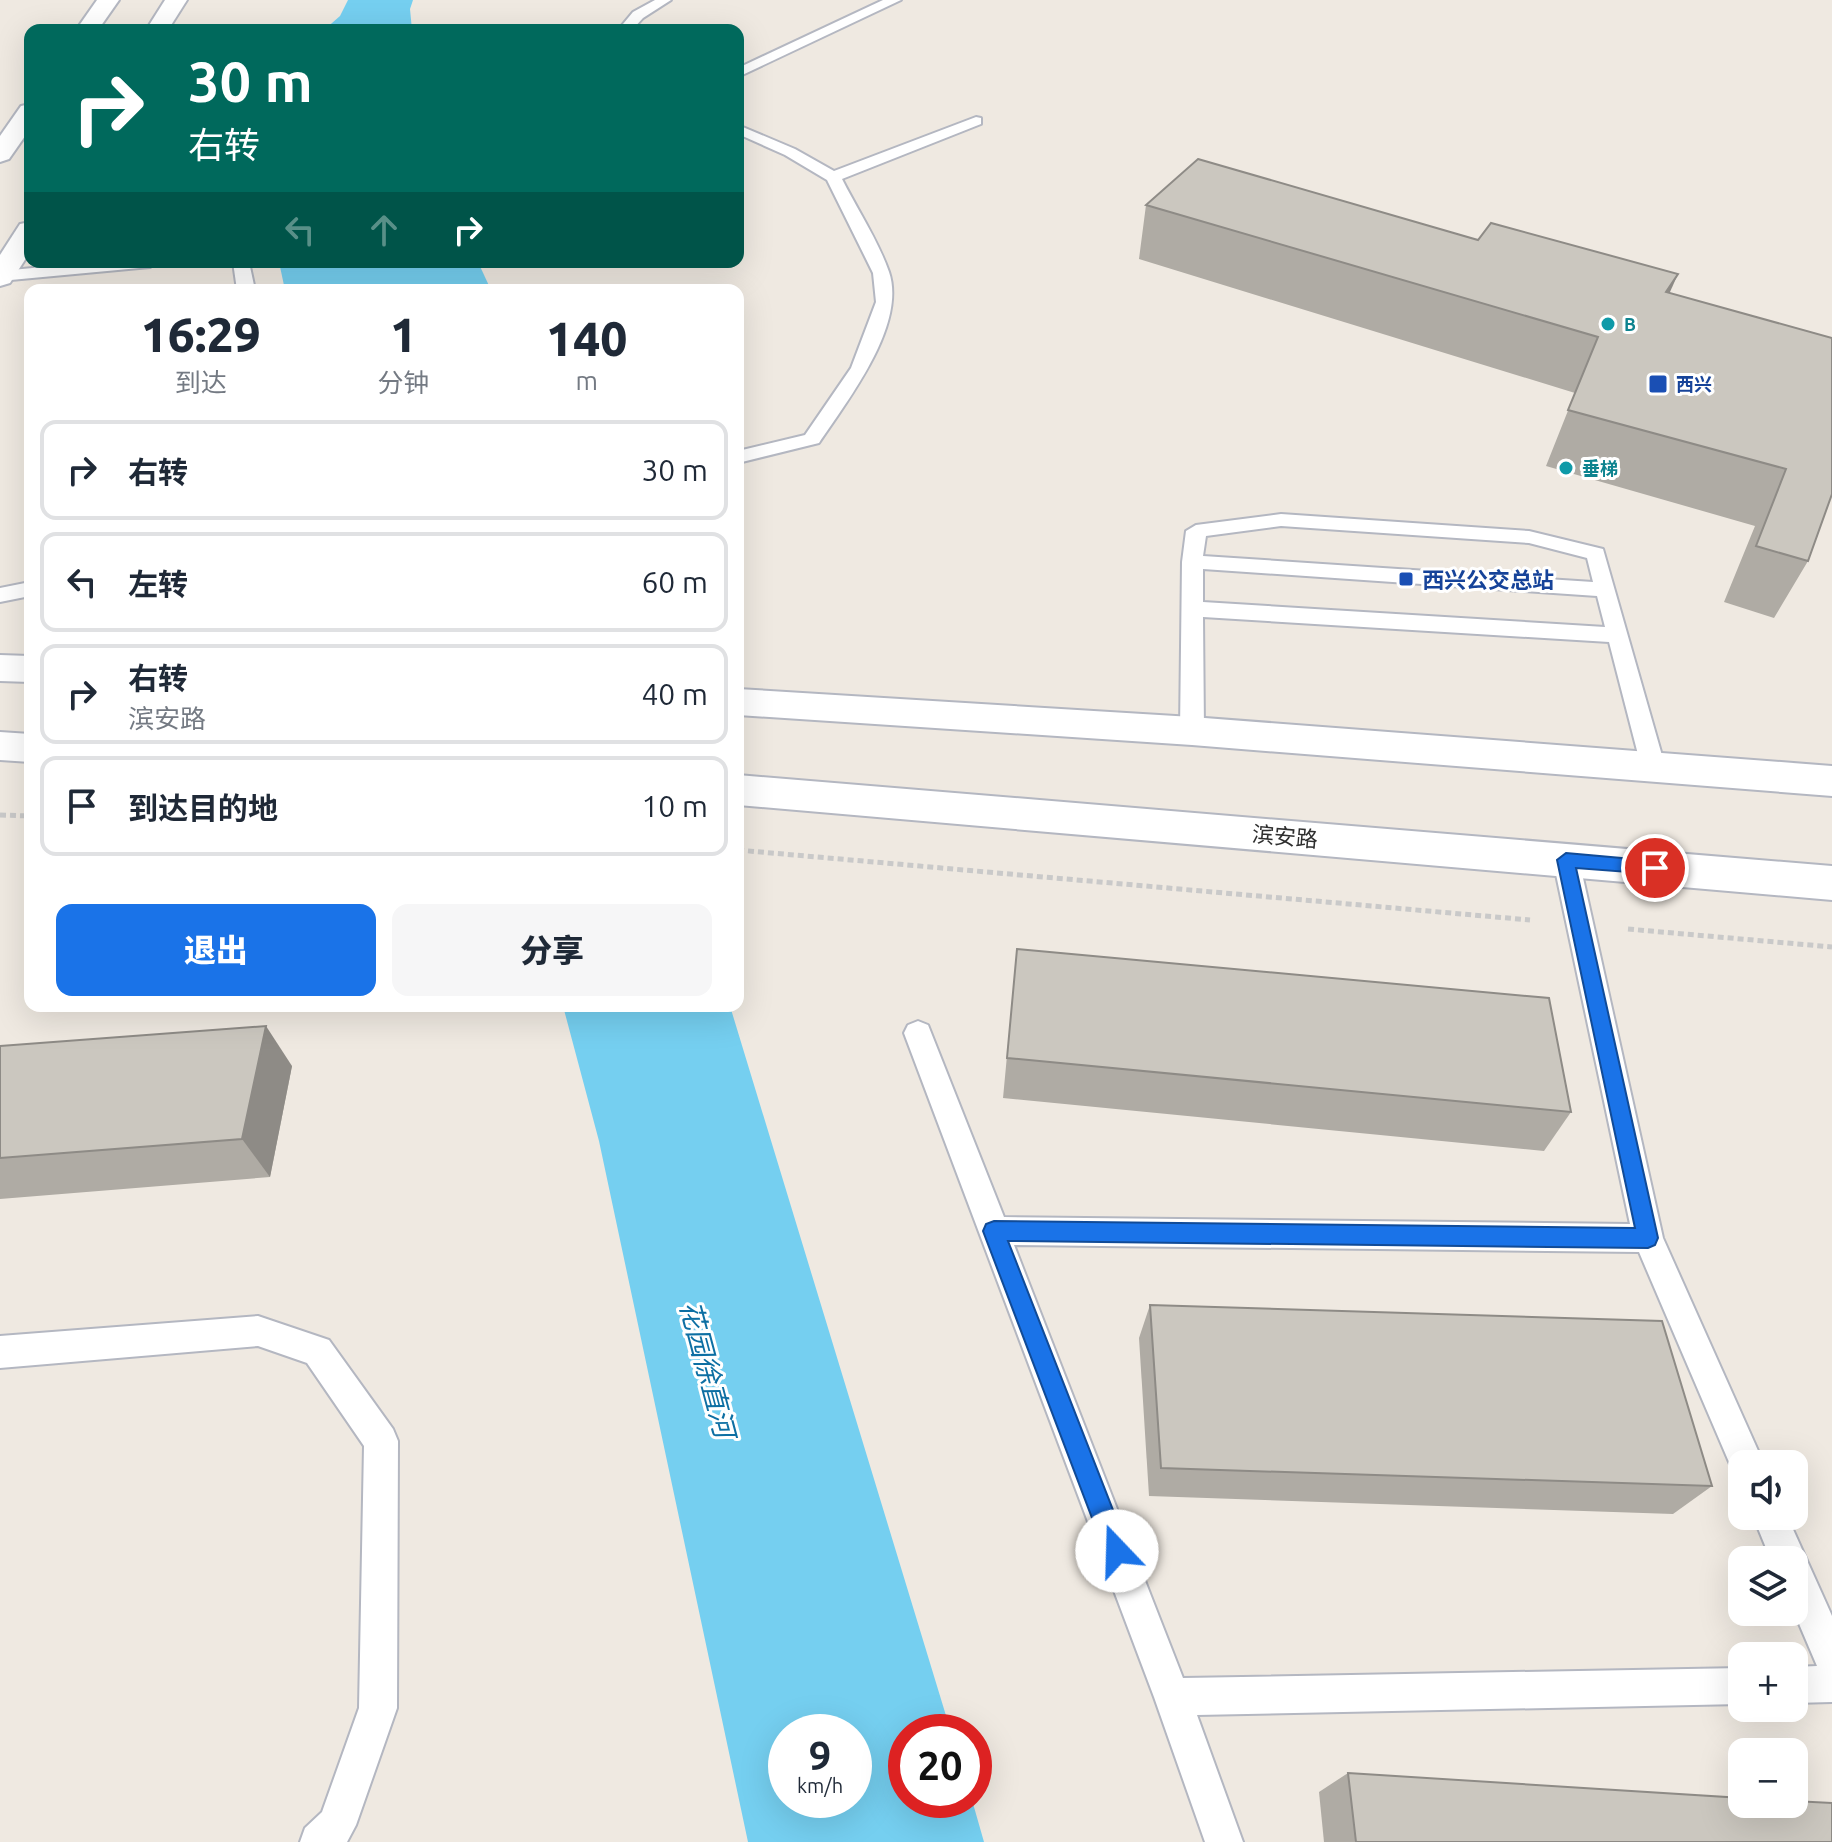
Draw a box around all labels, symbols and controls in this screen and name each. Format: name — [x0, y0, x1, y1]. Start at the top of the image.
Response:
text: 30 m — [188, 50, 313, 113]
icon: right — [56, 56, 160, 160]
text: 右转 — [188, 124, 260, 165]
icon: left — [278, 208, 322, 252]
icon: ahead — [362, 208, 406, 252]
icon: right — [446, 208, 490, 252]
text: 16:29 — [141, 307, 261, 361]
text: 1 — [390, 307, 417, 361]
text: 140 — [546, 311, 627, 365]
place label: B — [1624, 314, 1636, 334]
marker: B — [1599, 315, 1617, 333]
text: m — [575, 366, 598, 395]
text: 到达 — [175, 368, 227, 397]
text: 分钟 — [377, 368, 429, 397]
marker: 西兴 — [1647, 373, 1669, 395]
place label: 西兴 — [1676, 374, 1712, 394]
icon: right — [60, 448, 104, 492]
text: 30 m — [641, 453, 708, 487]
text: 右转 — [128, 455, 188, 489]
place label: 垂梯 — [1582, 458, 1618, 478]
marker: 垂梯 — [1557, 459, 1575, 477]
icon: left — [60, 560, 104, 604]
text: 60 m — [641, 565, 708, 599]
text: 左转 — [128, 567, 188, 601]
place label: 西兴公交总站 — [1422, 567, 1554, 592]
marker: 西兴公交总站 — [1397, 570, 1415, 588]
text: 右转 — [128, 661, 188, 695]
icon: right — [60, 672, 104, 716]
text: 40 m — [641, 677, 708, 711]
text: 滨安路 — [128, 704, 206, 733]
icon: arrive — [60, 784, 104, 828]
text: 10 m — [641, 789, 708, 823]
text: 到达目的地 — [128, 791, 278, 825]
street label: 滨安路 — [1251, 821, 1319, 851]
pin — [1621, 834, 1689, 902]
icon: arrive — [1633, 846, 1677, 890]
button: 退出 — [56, 904, 376, 996]
button: 分享 — [392, 904, 712, 996]
water label: 花园徐直河 — [675, 1297, 742, 1445]
map controls — [1728, 1450, 1808, 1818]
button: sound — [1728, 1450, 1808, 1530]
position arrow — [1075, 1509, 1159, 1593]
button: layers — [1728, 1546, 1808, 1626]
button: + — [1728, 1642, 1808, 1722]
speed limit sign: 20 — [888, 1714, 992, 1818]
text: 9 — [809, 1733, 831, 1778]
button: − — [1728, 1738, 1808, 1818]
text: km/h — [797, 1774, 843, 1797]

